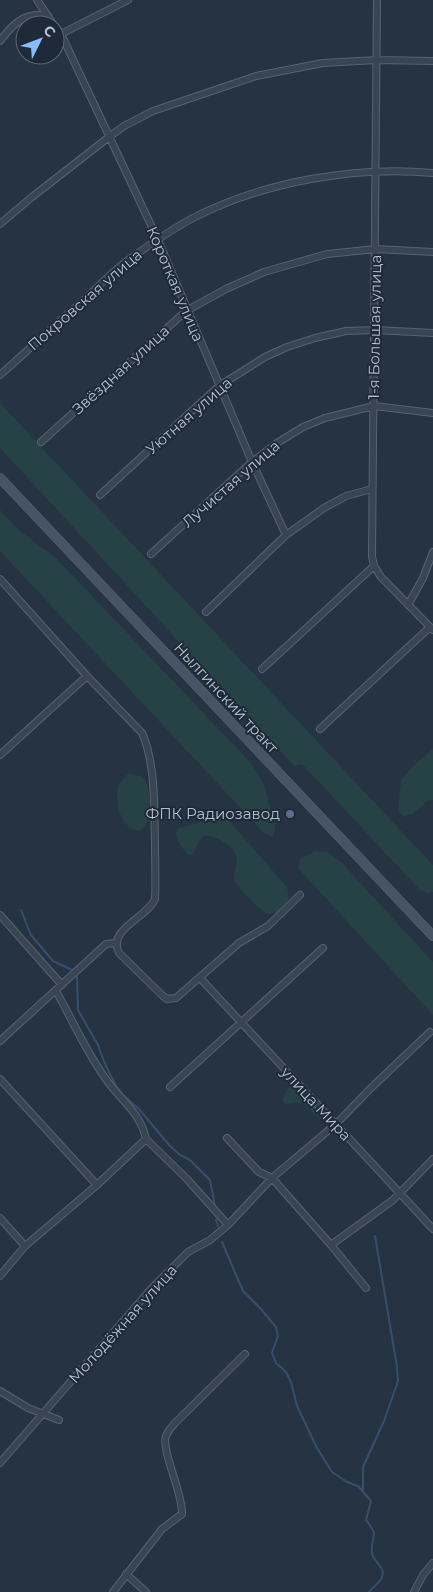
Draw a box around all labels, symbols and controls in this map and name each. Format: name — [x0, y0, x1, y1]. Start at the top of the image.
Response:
north arrow — [15, 15, 65, 65]
text: С — [40, 21, 60, 41]
street label: Короткая улица — [143, 223, 208, 344]
street label: Покровская улица — [24, 245, 146, 354]
street label: 1-я Большая улица — [364, 255, 385, 399]
street label: Звёздная улица — [68, 321, 173, 418]
street label: Уютная улица — [142, 373, 236, 458]
street label: Лучистая улица — [178, 436, 283, 531]
street label: Нылгинский тракт — [170, 638, 283, 758]
place label: ФПК Радиозавод — [145, 804, 280, 823]
marker: ФПК Радиозавод — [284, 808, 296, 820]
street label: улица Мира — [277, 1062, 356, 1145]
street label: Молодёжная улица — [64, 1261, 181, 1387]

